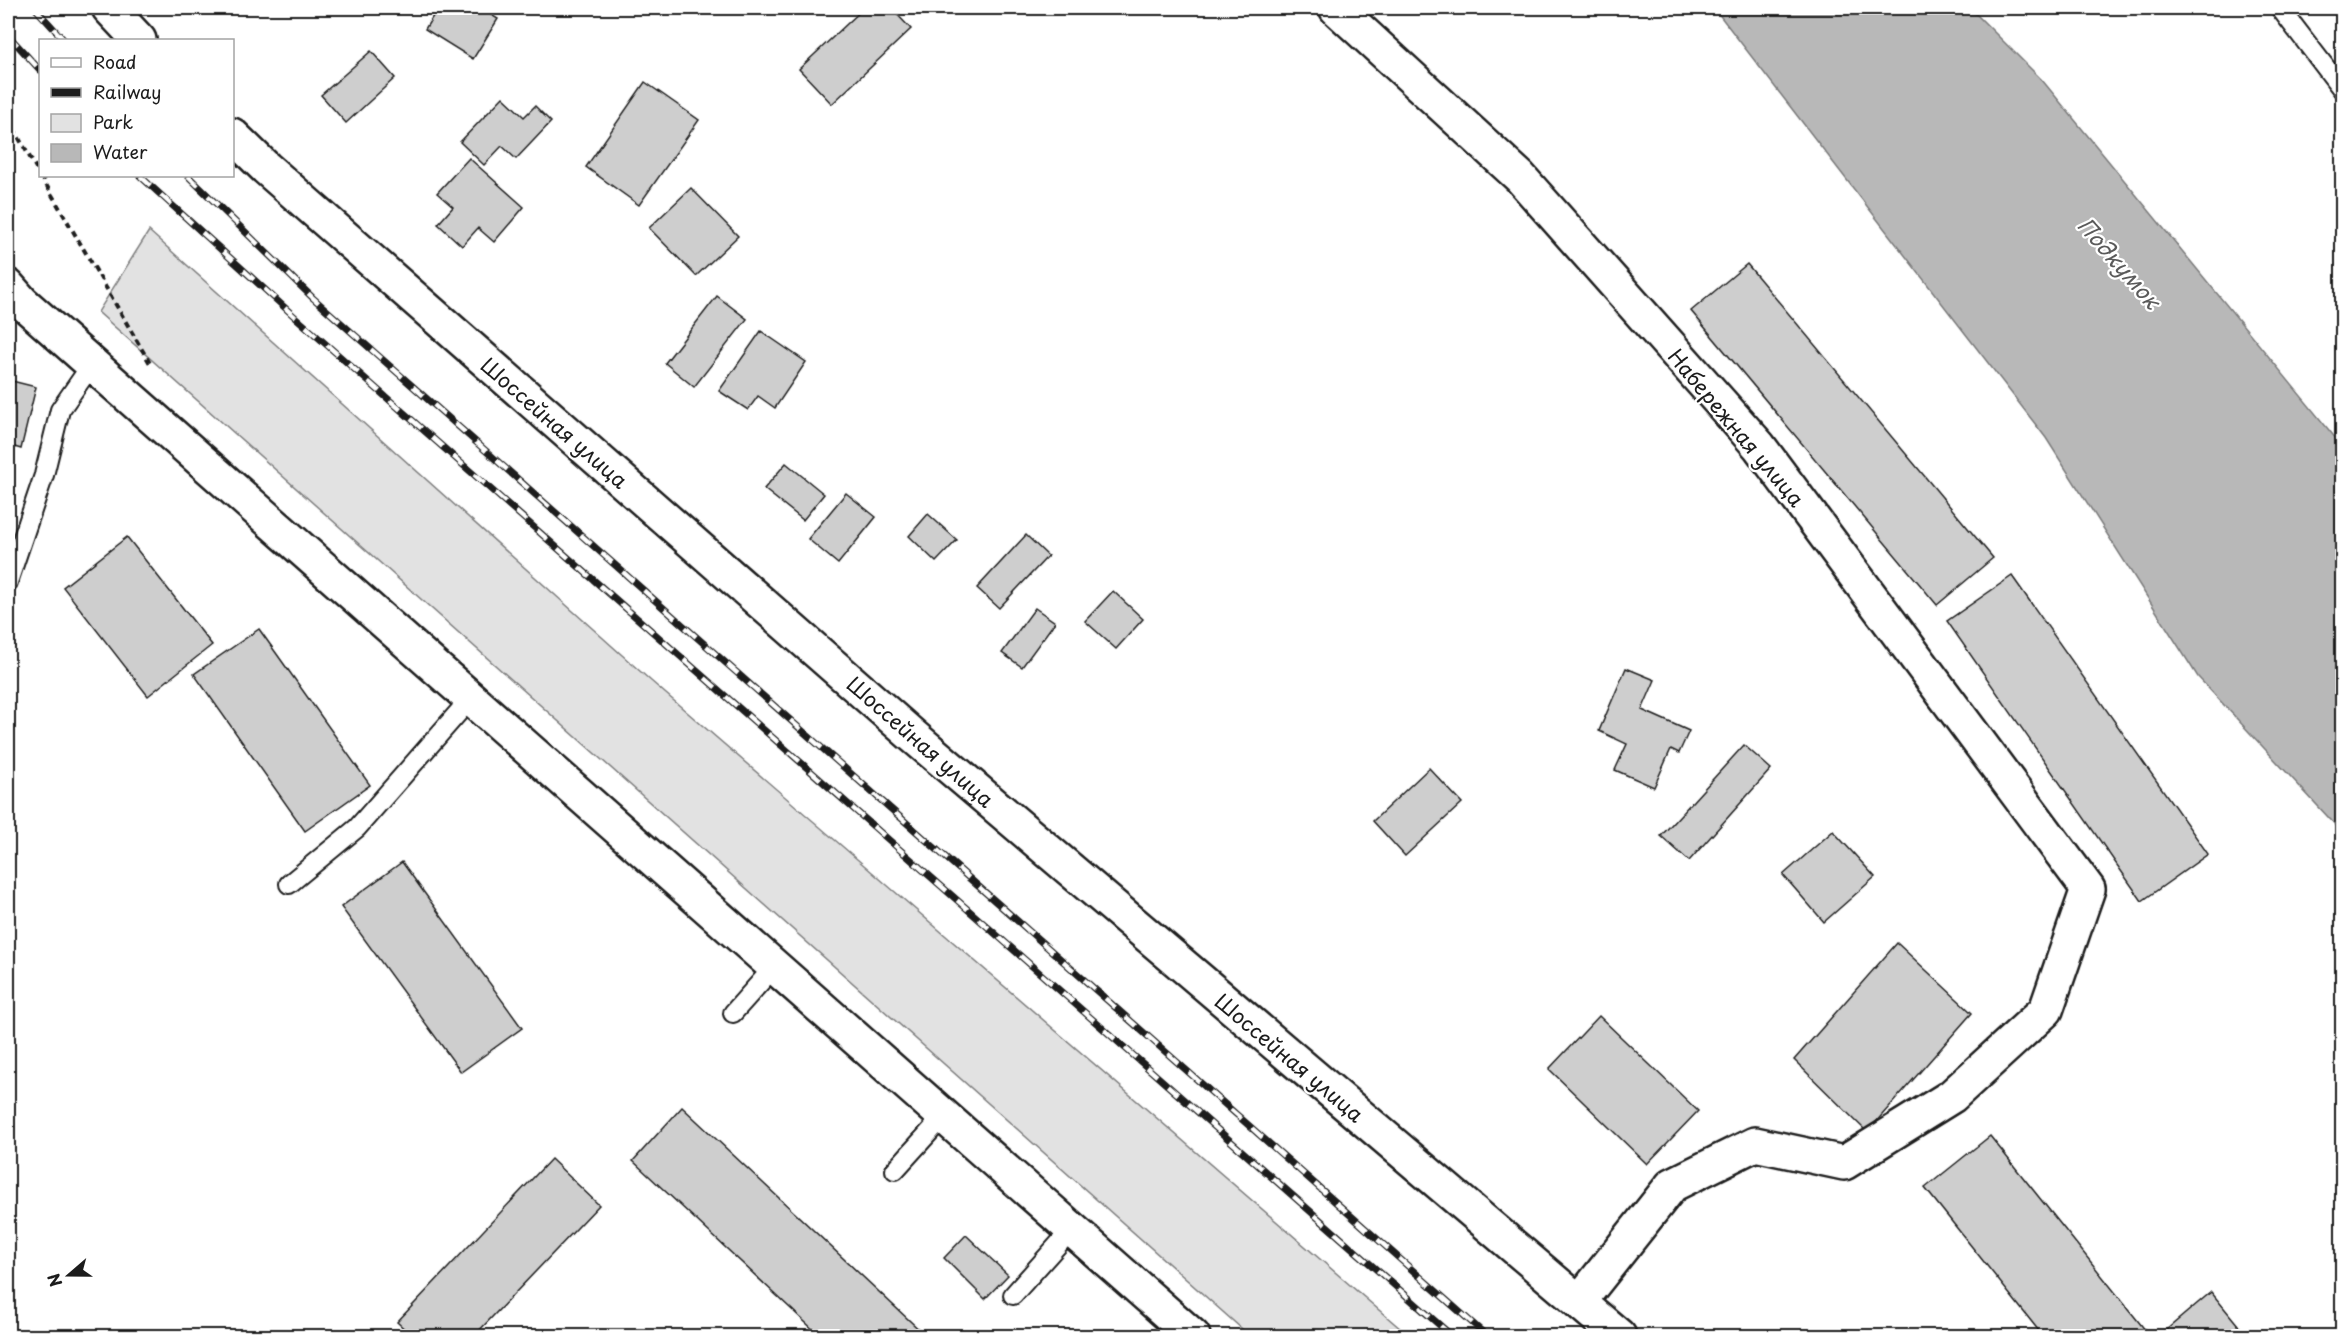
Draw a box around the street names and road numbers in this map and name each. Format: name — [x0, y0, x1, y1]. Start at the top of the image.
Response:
street label: Набережная улица — [1661, 341, 1813, 514]
street label: Шоссейная улица — [474, 349, 636, 496]
street label: Шоссейная улица — [840, 668, 1002, 815]
street label: Шоссейная улица — [1208, 985, 1372, 1130]

